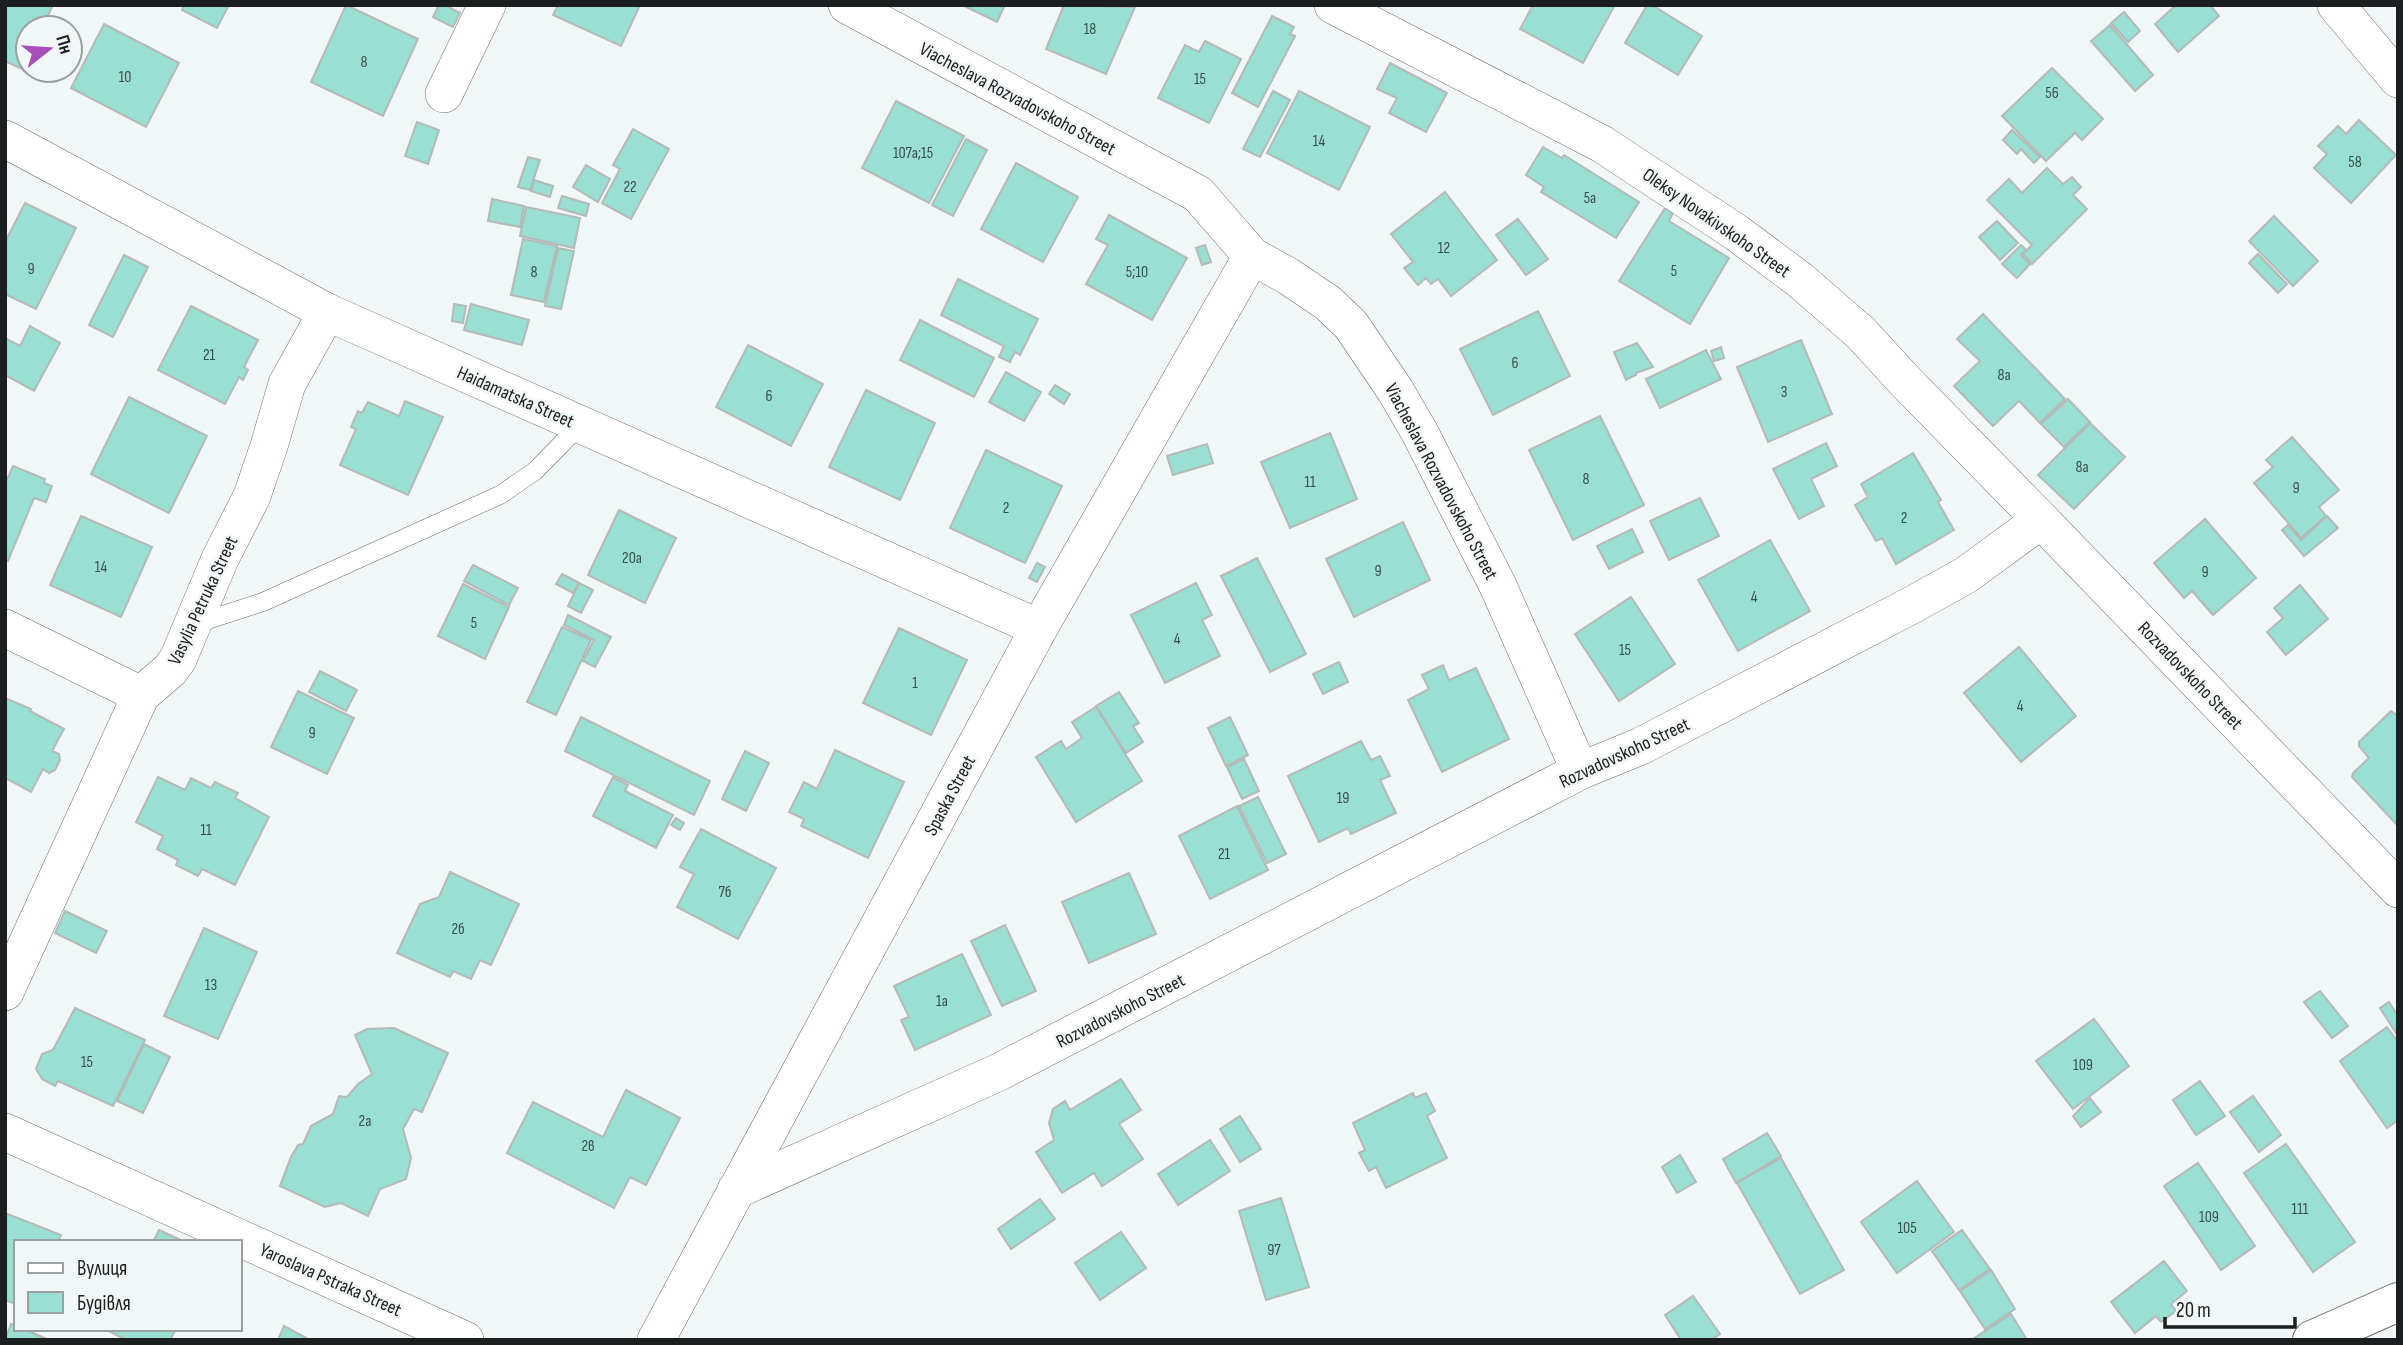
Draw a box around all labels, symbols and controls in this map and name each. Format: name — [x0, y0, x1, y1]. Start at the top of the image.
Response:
north arrow — [14, 14, 84, 84]
house number: 18 — [1084, 20, 1096, 39]
text: Пн — [50, 32, 78, 57]
street label: Viacheslava Rozvadovskoho Street — [915, 38, 1120, 161]
house number: 8 — [360, 53, 368, 72]
house number: 10 — [119, 68, 131, 87]
house number: 15 — [1194, 70, 1206, 89]
house number: 56 — [2045, 84, 2059, 103]
house number: 14 — [1313, 132, 1325, 151]
house number: 107а;15 — [893, 144, 933, 163]
house number: 58 — [2348, 153, 2362, 172]
street label: Oleksy Novakivskoho Street — [1638, 164, 1795, 283]
house number: 22 — [623, 178, 637, 197]
house number: 5а — [1584, 189, 1596, 208]
house number: 12 — [1438, 239, 1450, 258]
house number: 9 — [27, 260, 35, 279]
house number: 5 — [1671, 262, 1677, 281]
house number: 8 — [530, 263, 538, 282]
house number: 5;10 — [1126, 263, 1148, 282]
house number: 21 — [203, 346, 216, 365]
house number: 6 — [1511, 354, 1519, 373]
street label: Haidamatska Street — [453, 361, 578, 433]
house number: 8а — [1997, 366, 2011, 385]
street label: Viacheslava Rozvadovskoho Street — [1379, 380, 1502, 584]
house number: 3 — [1781, 383, 1787, 402]
house number: 6 — [765, 387, 773, 406]
house number: 8а — [2075, 458, 2089, 477]
house number: 8 — [1582, 470, 1590, 489]
house number: 11 — [1304, 473, 1316, 492]
house number: 9 — [2292, 479, 2300, 498]
house number: 2 — [1003, 499, 1009, 518]
house number: 2 — [1901, 509, 1907, 528]
street label: Vasylia Petruka Street — [163, 532, 243, 669]
house number: 20а — [622, 549, 642, 568]
house number: 14 — [95, 558, 107, 577]
house number: 9 — [1374, 562, 1382, 581]
house number: 9 — [2201, 563, 2209, 582]
house number: 4 — [1751, 588, 1758, 607]
house number: 5 — [471, 614, 477, 633]
street label: Rozvadovskoho Street — [2133, 617, 2247, 735]
house number: 4 — [1174, 630, 1181, 649]
house number: 15 — [1619, 641, 1631, 660]
house number: 1 — [912, 674, 918, 693]
house number: 4 — [2017, 697, 2024, 716]
street label: Rozvadovskoho Street — [1556, 713, 1694, 794]
house number: 9 — [308, 724, 316, 743]
street label: Spaska Street — [920, 751, 981, 840]
house number: 19 — [1337, 789, 1349, 808]
house number: 11 — [200, 821, 212, 840]
house number: 21 — [1218, 845, 1231, 864]
house number: 7б — [719, 883, 731, 902]
house number: 2б — [451, 920, 465, 939]
street label: Rozvadovskoho Street — [1052, 969, 1189, 1054]
house number: 13 — [205, 976, 217, 995]
house number: 1а — [936, 992, 948, 1011]
house number: 15 — [81, 1053, 93, 1072]
house number: 109 — [2073, 1056, 2093, 1075]
house number: 2а — [359, 1112, 371, 1131]
house number: 2в — [581, 1137, 595, 1156]
house number: 111 — [2292, 1200, 2309, 1219]
house number: 109 — [2199, 1208, 2219, 1227]
house number: 105 — [1897, 1219, 1917, 1238]
street label: Yaroslava Pstraka Street — [256, 1239, 405, 1322]
legend — [14, 1240, 242, 1331]
house number: 97 — [1267, 1241, 1281, 1260]
text: Вулиця — [77, 1256, 127, 1281]
scale bar — [2165, 1286, 2294, 1330]
text: Будівля — [77, 1291, 131, 1316]
text: 20 m — [2176, 1298, 2211, 1323]

